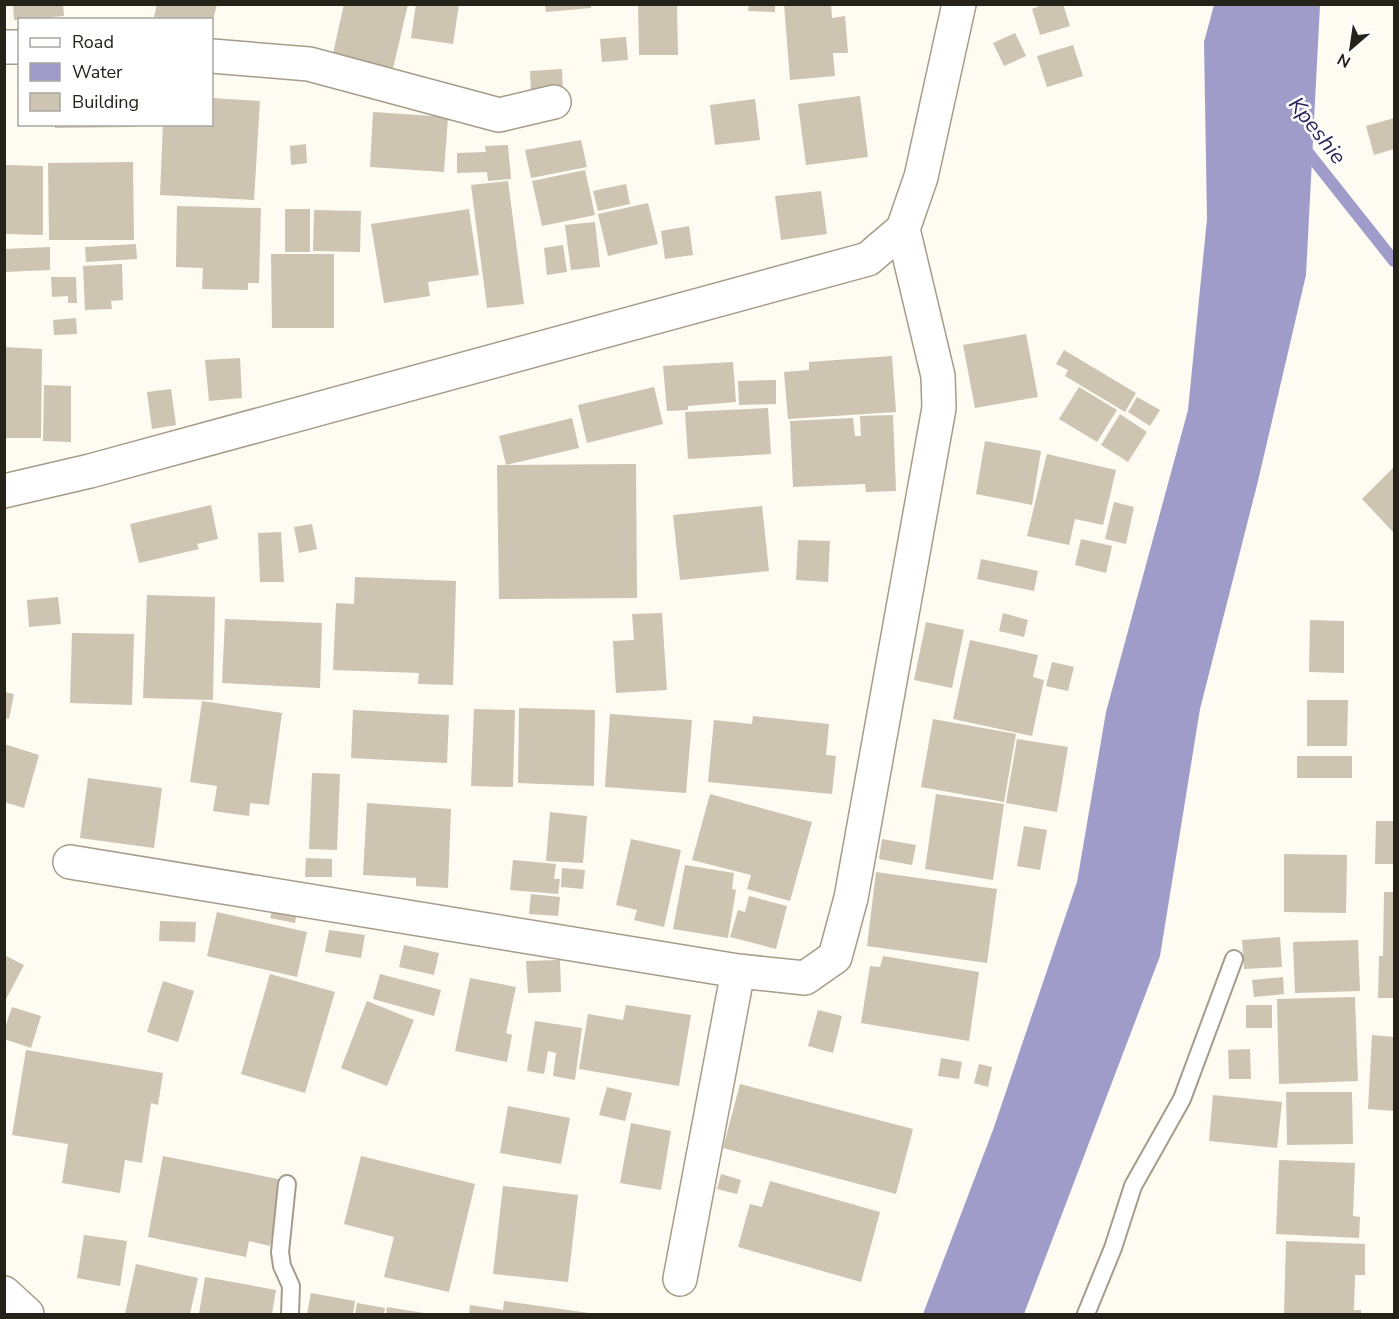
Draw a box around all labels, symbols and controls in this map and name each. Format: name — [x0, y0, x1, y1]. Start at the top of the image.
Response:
legend — [18, 18, 213, 126]
north arrow — [1321, 18, 1381, 78]
text: Road — [72, 30, 114, 54]
text: N — [1334, 48, 1355, 73]
text: Water — [72, 60, 123, 84]
text: Building — [72, 90, 139, 114]
water label: Kpeshie — [1281, 91, 1353, 171]

